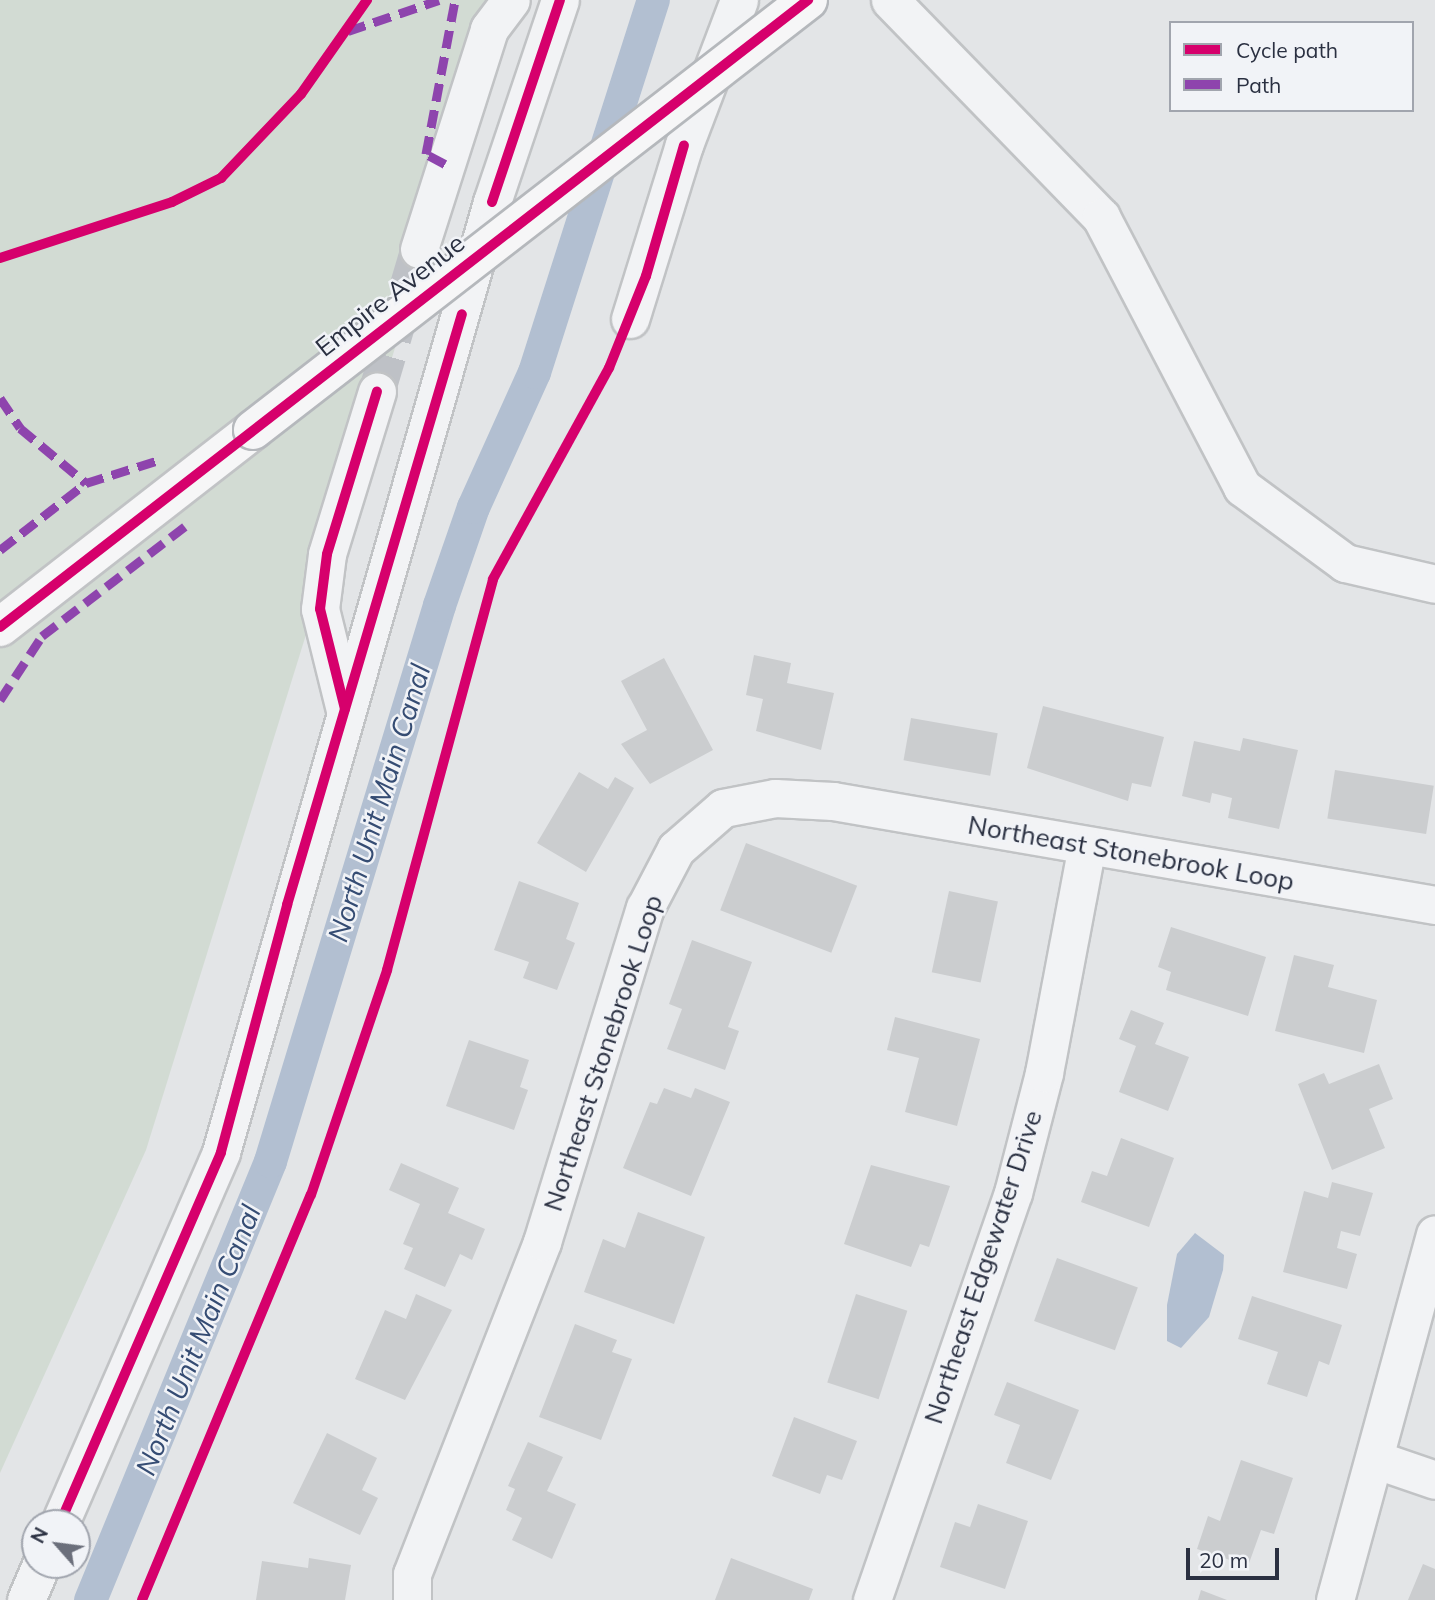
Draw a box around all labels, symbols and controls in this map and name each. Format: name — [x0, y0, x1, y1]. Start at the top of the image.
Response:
legend — [1169, 21, 1414, 112]
text: Cycle path — [1236, 37, 1338, 63]
text: Path — [1236, 72, 1281, 98]
street label: Empire Avenue — [309, 227, 471, 363]
water label: North Unit Main Canal — [321, 660, 437, 946]
street label: Northeast Stonebrook Loop — [966, 809, 1296, 897]
street label: Northeast Stonebrook Loop — [537, 891, 669, 1215]
street label: Northeast Edgewater Drive — [918, 1106, 1048, 1428]
water label: North Unit Main Canal — [128, 1200, 268, 1480]
north arrow — [21, 1509, 91, 1579]
text: N — [25, 1523, 53, 1547]
scale bar — [1190, 1534, 1283, 1578]
text: 20 m — [1199, 1547, 1248, 1573]

